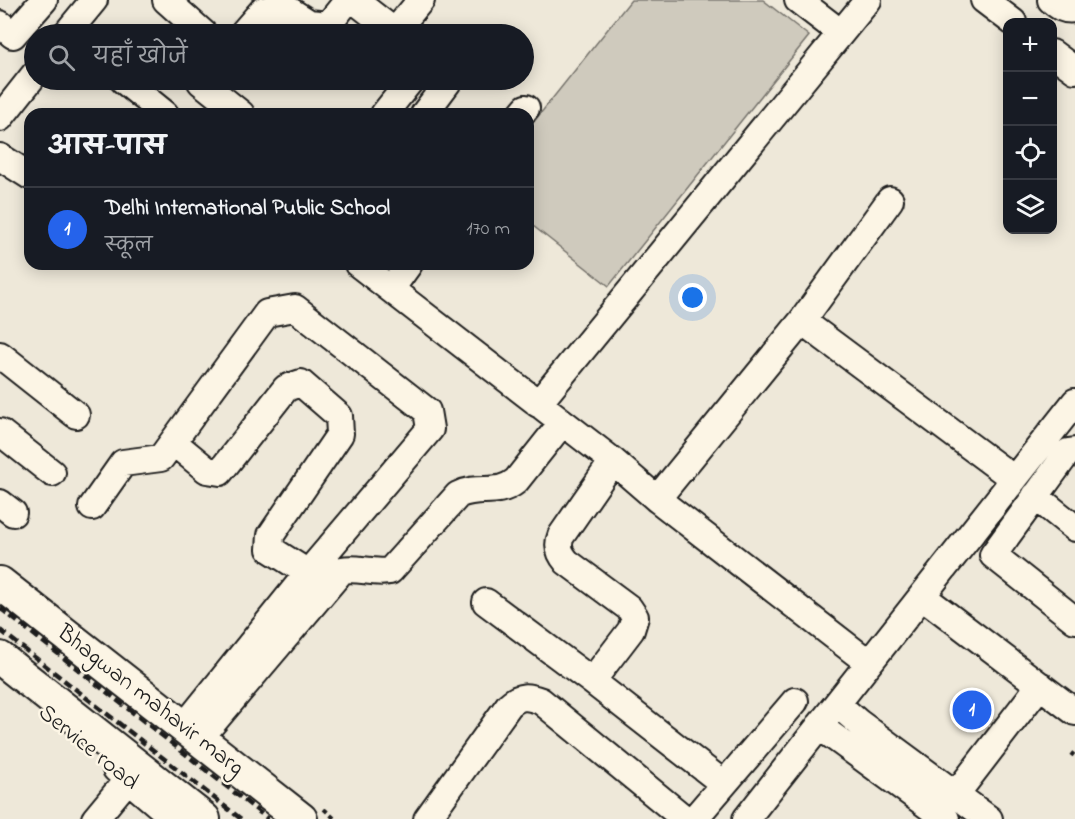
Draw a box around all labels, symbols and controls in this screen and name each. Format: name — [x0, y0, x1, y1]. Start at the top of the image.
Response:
map controls — [1003, 18, 1057, 234]
button: + — [1003, 18, 1057, 72]
search box — [24, 24, 534, 90]
icon: search — [45, 41, 78, 74]
text: यहाँ खोजें — [93, 42, 187, 74]
button: − — [1003, 72, 1057, 126]
button: locate — [1003, 126, 1057, 180]
text: आस-पास — [48, 129, 166, 167]
button: layers — [1003, 180, 1057, 234]
text: Delhi International Public School — [105, 193, 390, 225]
text: 1 — [64, 215, 71, 244]
text: 170 m — [466, 215, 510, 244]
text: स्कूल — [105, 232, 153, 261]
your location — [678, 283, 707, 312]
street label: Bhagwan mahavir marg — [48, 616, 251, 785]
pin: 1 — [952, 688, 992, 732]
street label: Service road — [30, 696, 146, 800]

